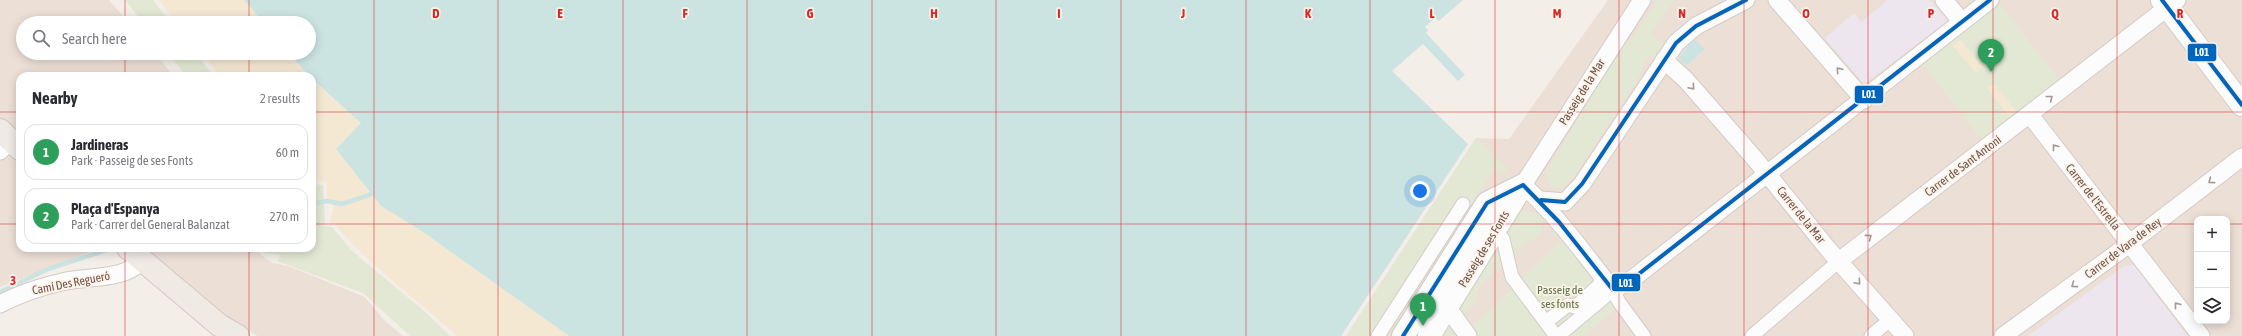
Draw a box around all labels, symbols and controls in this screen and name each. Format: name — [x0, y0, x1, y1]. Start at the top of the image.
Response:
text: D — [432, 6, 440, 21]
text: E — [557, 6, 563, 21]
text: F — [682, 6, 688, 21]
text: G — [807, 6, 814, 21]
text: H — [930, 6, 938, 21]
text: I — [1057, 6, 1061, 21]
text: J — [1180, 6, 1185, 21]
text: K — [1305, 6, 1312, 21]
text: L — [1429, 6, 1435, 21]
text: M — [1553, 6, 1562, 21]
text: N — [1678, 6, 1686, 21]
text: O — [1802, 6, 1810, 21]
text: P — [1928, 6, 1935, 21]
text: Q — [2051, 6, 2059, 21]
text: R — [2177, 6, 2184, 21]
search box — [16, 16, 316, 60]
icon: search — [30, 27, 52, 49]
text: Search here — [62, 30, 127, 47]
pin: 2 — [1978, 39, 2004, 72]
line badge: L01 — [2187, 43, 2217, 62]
text: L01 — [2195, 46, 2209, 58]
street label: Passeig de la Mar — [1556, 56, 1608, 128]
one-way arrow — [1836, 68, 1843, 75]
one-way arrow — [1688, 82, 1695, 89]
line badge: L01 — [1854, 85, 1884, 104]
text: Nearby — [32, 88, 78, 108]
text: L01 — [1862, 88, 1876, 100]
text: 2 results — [260, 91, 300, 106]
one-way arrow — [2046, 96, 2053, 103]
street label: Carrer de Sant Antoni — [1922, 133, 2004, 199]
text: Jardineras — [71, 136, 128, 153]
one-way arrow — [2053, 144, 2060, 151]
text: 1 — [43, 145, 49, 160]
text: 60 m — [276, 145, 299, 160]
text: Park · Passeig de ses Fonts — [71, 153, 193, 168]
street label: Carrer de l'Estrella — [2063, 161, 2123, 233]
one-way arrow — [2208, 176, 2215, 184]
your location — [1410, 181, 1430, 201]
street label: Carrer de la Mar — [1774, 184, 1828, 247]
text: Plaça d'Espanya — [71, 200, 160, 217]
street label: Passeig de ses Fonts — [1456, 208, 1512, 290]
text: 2 — [43, 209, 49, 224]
text: 270 m — [270, 209, 299, 224]
street label: Carrer de Vara de Rey — [2082, 215, 2164, 281]
map controls — [2194, 216, 2230, 324]
button: + — [2194, 216, 2230, 252]
text: Park · Carrer del General Balanzat — [71, 217, 230, 232]
one-way arrow — [1865, 234, 1872, 241]
button: − — [2194, 252, 2230, 288]
street label: Camí Des Regueró — [31, 269, 112, 297]
text: 3 — [10, 273, 16, 288]
line badge: L01 — [1611, 273, 1641, 292]
text: L01 — [1619, 277, 1633, 289]
one-way arrow — [1853, 277, 1860, 285]
one-way arrow — [2071, 280, 2078, 287]
park label: Passeig de ses fonts — [1537, 283, 1583, 311]
button: layers — [2194, 288, 2230, 324]
pin: 1 — [1410, 293, 1436, 326]
one-way arrow — [2175, 303, 2182, 310]

